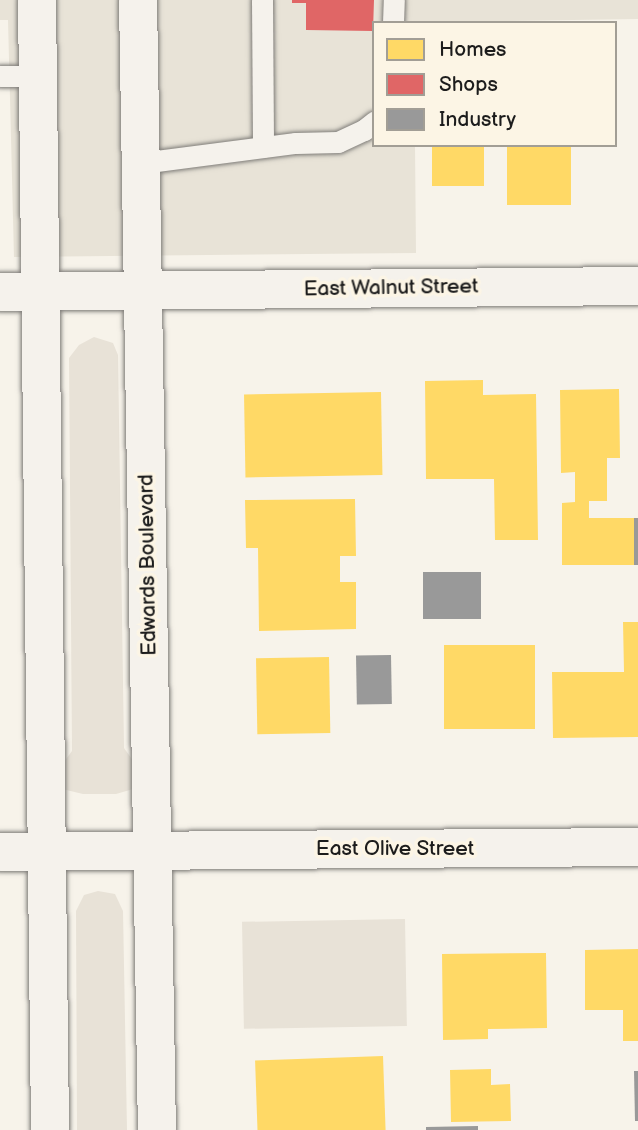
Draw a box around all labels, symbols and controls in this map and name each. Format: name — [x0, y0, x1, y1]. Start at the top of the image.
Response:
legend — [372, 21, 617, 147]
text: Homes — [439, 37, 507, 62]
text: Shops — [439, 72, 498, 97]
text: Industry — [439, 107, 516, 132]
street label: East Walnut Street — [303, 274, 479, 302]
street label: Edwards Boulevard — [134, 474, 162, 656]
street label: East Olive Street — [316, 836, 474, 862]

